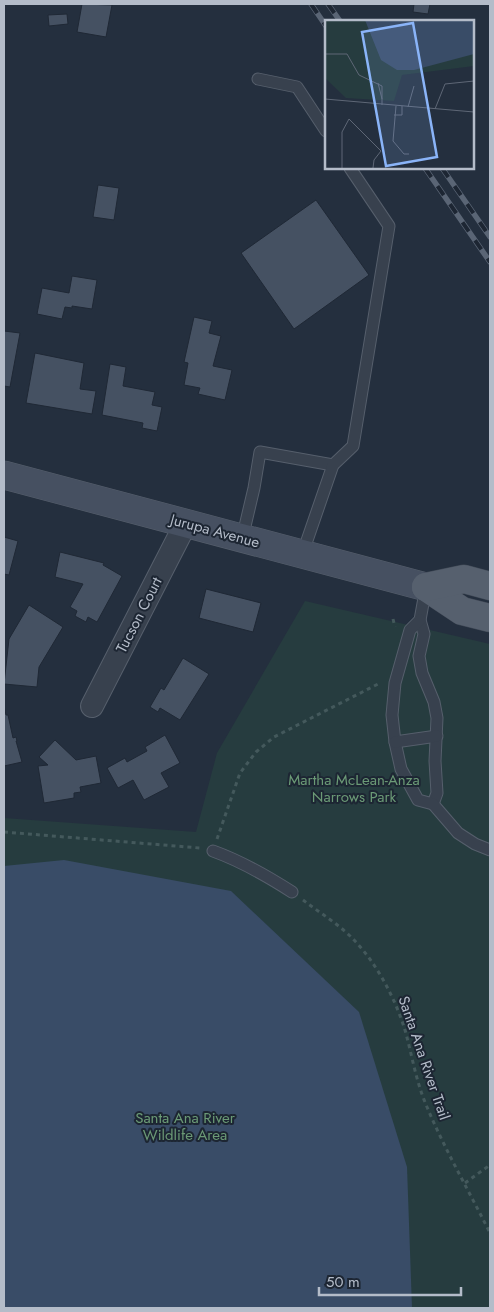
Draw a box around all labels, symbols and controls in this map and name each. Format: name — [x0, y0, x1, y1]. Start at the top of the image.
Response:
inset map — [325, 20, 474, 169]
street label: Jurupa Avenue — [166, 508, 262, 554]
street label: Tucson Court — [110, 573, 168, 657]
park label: Martha McLean-Anza Narrows Park — [288, 769, 420, 808]
street label: Santa Ana River Trail — [392, 993, 456, 1123]
park label: Santa Ana River Wildlife Area — [135, 1107, 236, 1146]
scale bar — [319, 1264, 462, 1296]
text: 50 m — [326, 1271, 360, 1293]

